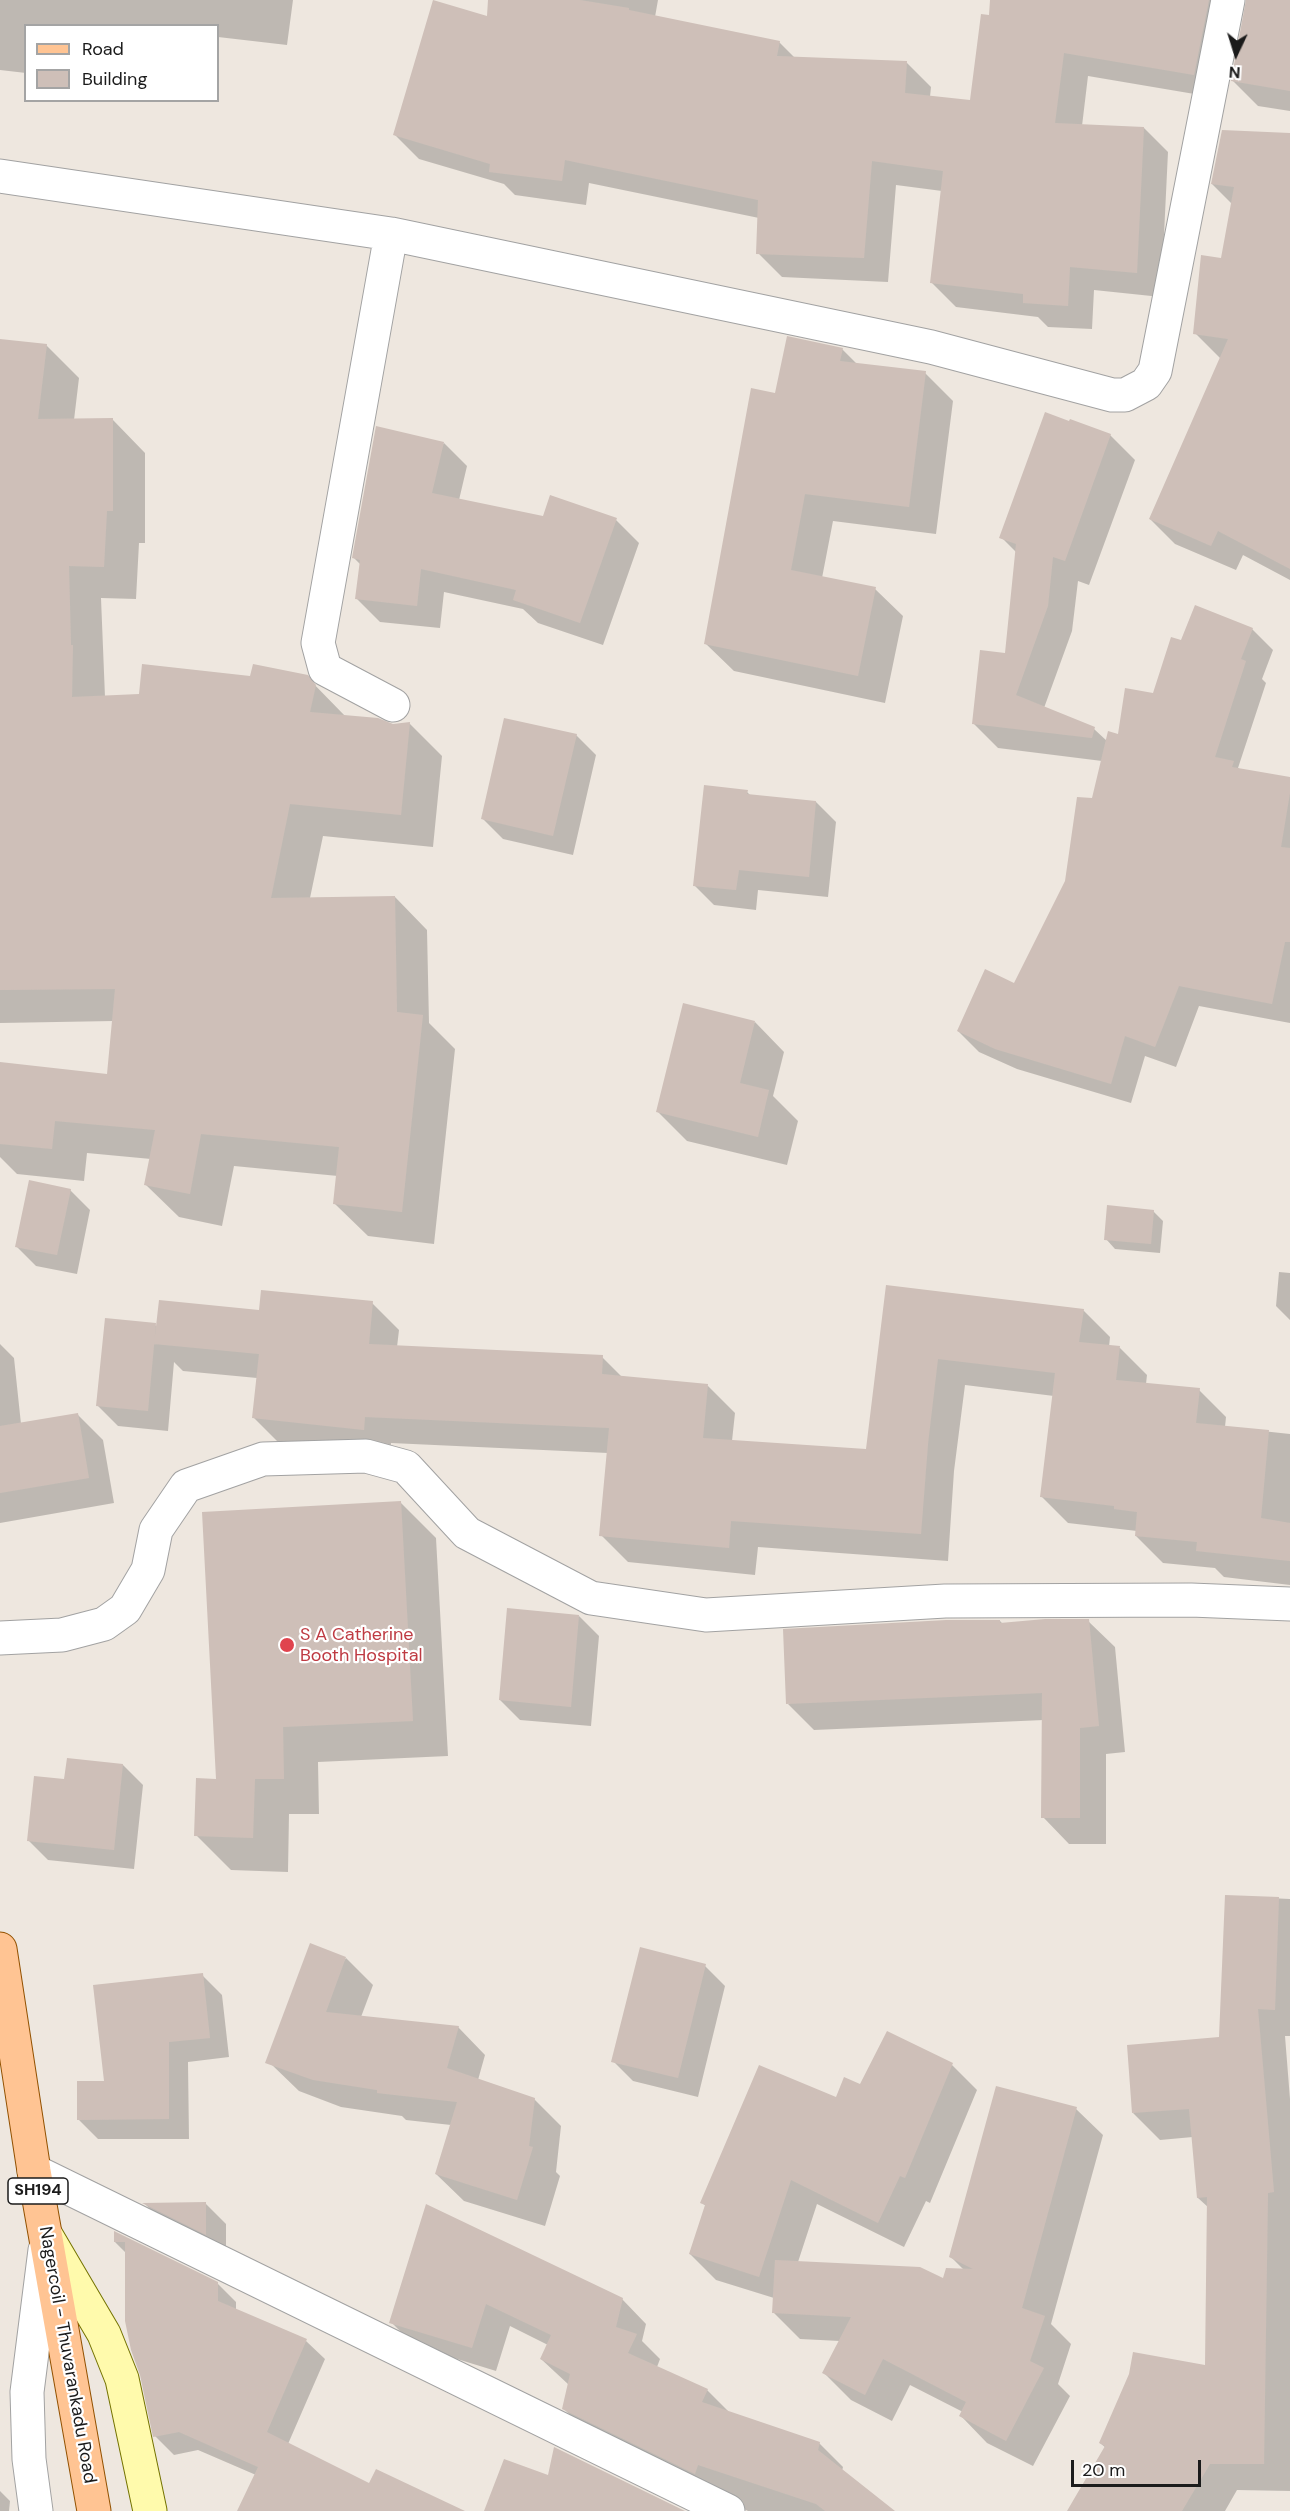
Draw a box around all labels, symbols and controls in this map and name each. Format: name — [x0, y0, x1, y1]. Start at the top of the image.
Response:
legend — [24, 24, 219, 102]
north arrow — [1206, 24, 1266, 84]
text: Road — [82, 37, 124, 61]
text: N — [1228, 62, 1241, 83]
text: Building — [82, 67, 147, 91]
place label: S A Catherine Booth Hospital — [300, 1624, 422, 1666]
marker: S A Catherine Booth Hospital — [278, 1636, 296, 1654]
road number: SH194 — [8, 2178, 68, 2204]
street label: Nagercoil - Thuvarankadu Road — [34, 2225, 100, 2485]
scale bar — [1074, 2448, 1204, 2486]
text: 20 m — [1082, 2458, 1125, 2482]

